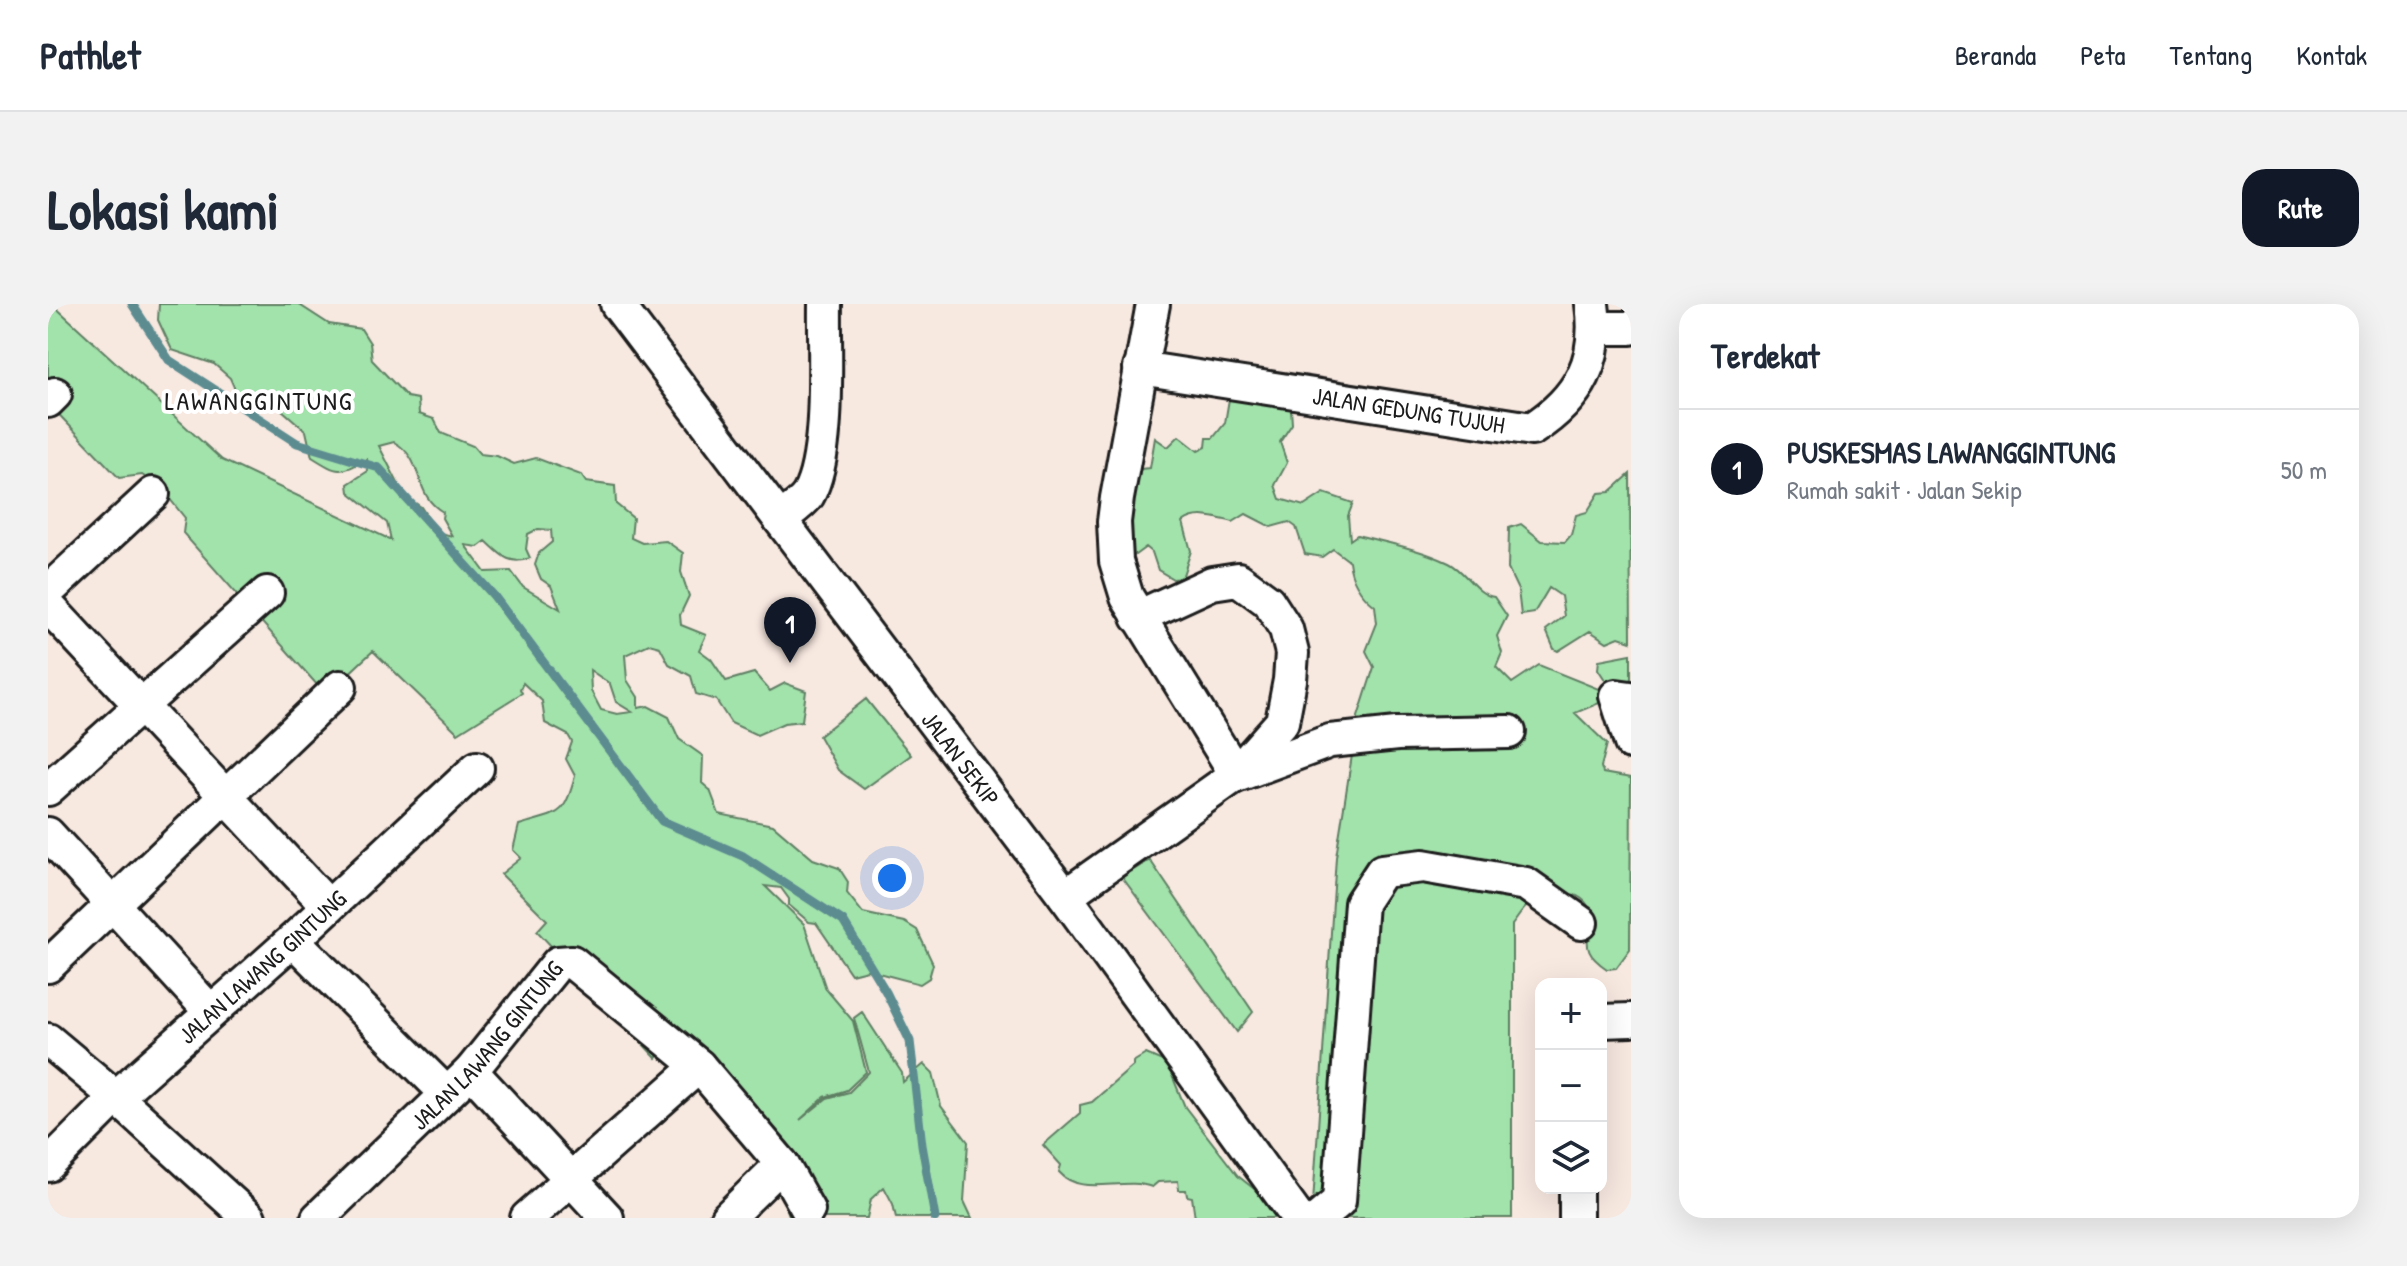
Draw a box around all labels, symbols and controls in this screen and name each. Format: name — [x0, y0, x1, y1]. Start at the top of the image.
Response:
text: Pathlet — [40, 29, 141, 81]
text: Beranda — [1955, 36, 2036, 74]
text: Peta — [2080, 36, 2126, 74]
text: Tentang — [2170, 36, 2252, 74]
text: Kontak — [2296, 36, 2367, 74]
button: Rute — [2242, 169, 2359, 247]
text: Lokasi kami — [48, 171, 279, 246]
text: Terdekat — [1711, 333, 1819, 379]
street label: JALAN GEDUNG TUJUH — [1310, 379, 1507, 441]
district label: LAWANGGINTUNG — [165, 383, 353, 418]
text: PUSKESMAS LAWANGGINTUNG — [1787, 432, 2115, 472]
text: 1 — [1732, 452, 1742, 487]
text: 50 m — [2281, 452, 2327, 487]
text: Rumah sakit · Jalan Sekip — [1787, 472, 2022, 507]
pin: 1 — [764, 597, 816, 663]
street label: JALAN SEKIP — [915, 705, 1007, 812]
your location — [872, 858, 912, 898]
street label: JALAN LAWANG GINTUNG — [171, 882, 353, 1050]
street label: JALAN LAWANG GINTUNG — [404, 954, 570, 1136]
map controls — [1535, 978, 1607, 1194]
button: + — [1535, 978, 1607, 1050]
button: − — [1535, 1050, 1607, 1122]
button: layers — [1535, 1122, 1607, 1194]

